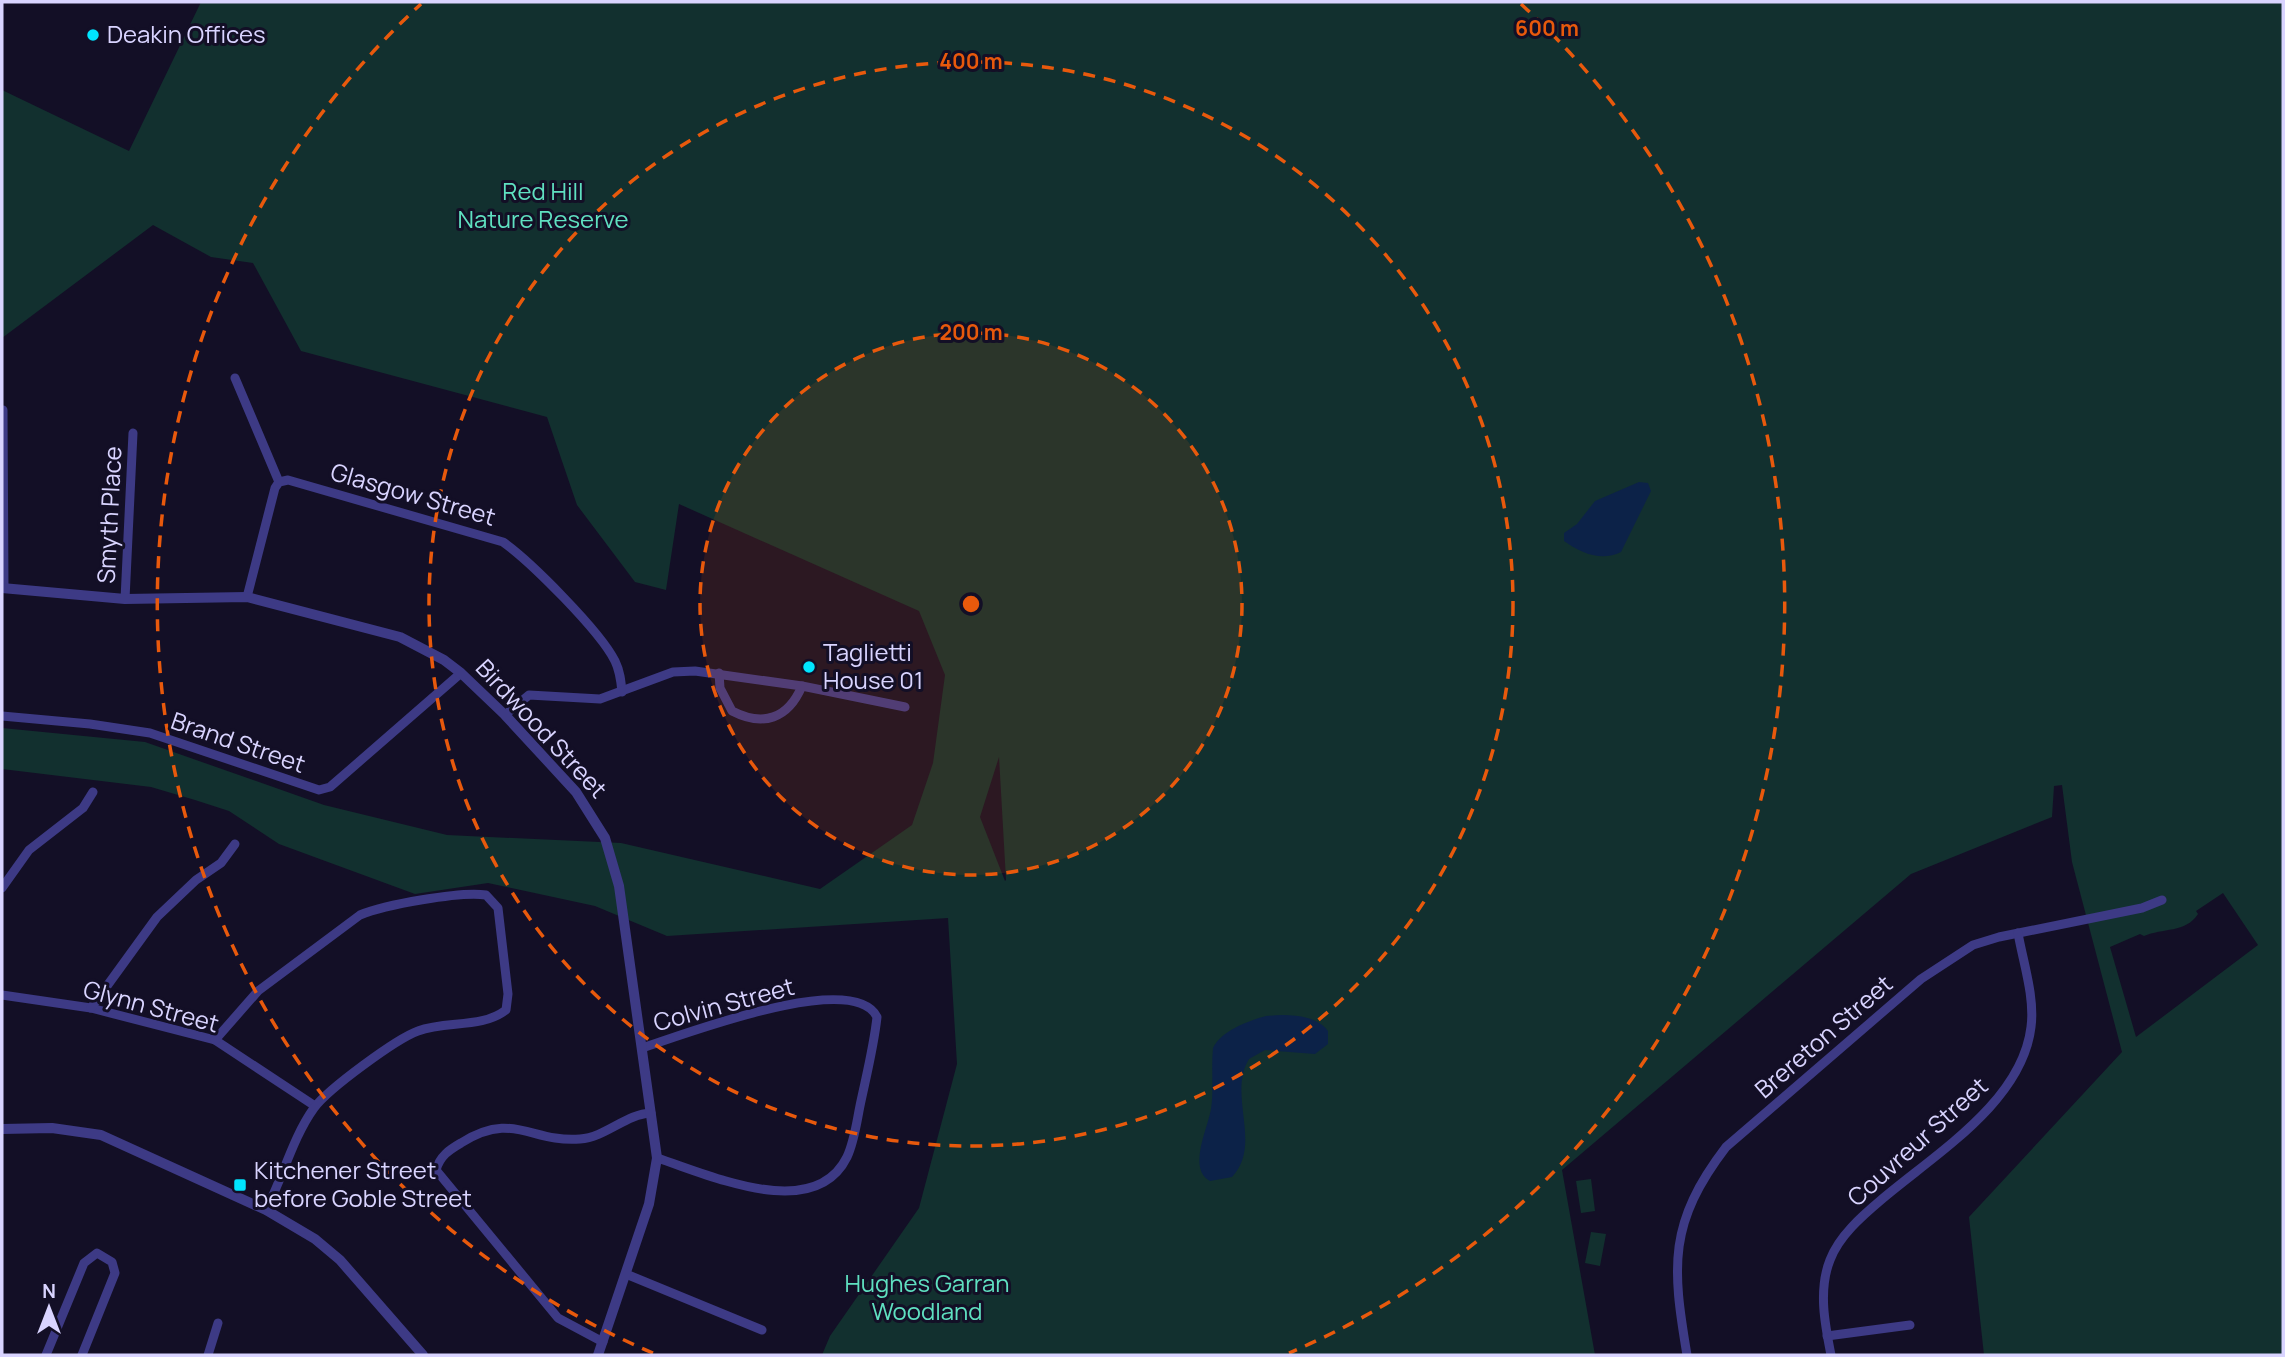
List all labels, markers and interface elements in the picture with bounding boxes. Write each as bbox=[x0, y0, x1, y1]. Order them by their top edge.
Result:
text: 600 m bbox=[1515, 14, 1579, 42]
place label: Deakin Offices bbox=[107, 17, 266, 50]
marker: Deakin Offices bbox=[85, 27, 101, 43]
text: 400 m bbox=[939, 47, 1003, 75]
park label: Red Hill Nature Reserve bbox=[457, 174, 629, 235]
text: 200 m bbox=[939, 318, 1003, 346]
street label: Smyth Place bbox=[88, 445, 129, 584]
street label: Glasgow Street bbox=[327, 454, 500, 533]
centre of rings bbox=[959, 592, 983, 616]
place label: Taglietti House 01 bbox=[823, 635, 923, 696]
street label: Birdwood Street bbox=[469, 651, 615, 805]
marker: Taglietti House 01 bbox=[801, 659, 817, 675]
street label: Brand Street bbox=[167, 703, 310, 780]
street label: Brereton Street bbox=[1747, 967, 1899, 1105]
street label: Colvin Street bbox=[650, 969, 798, 1038]
street label: Glynn Street bbox=[80, 972, 223, 1039]
street label: Couvreur Street bbox=[1840, 1069, 1994, 1213]
place label: Kitchener Street before Goble Street bbox=[254, 1153, 472, 1214]
marker: Kitchener Street before Goble Street bbox=[232, 1177, 248, 1193]
park label: Hughes Garran Woodland bbox=[844, 1266, 1010, 1327]
north arrow bbox=[14, 1273, 84, 1343]
text: N bbox=[42, 1278, 56, 1304]

